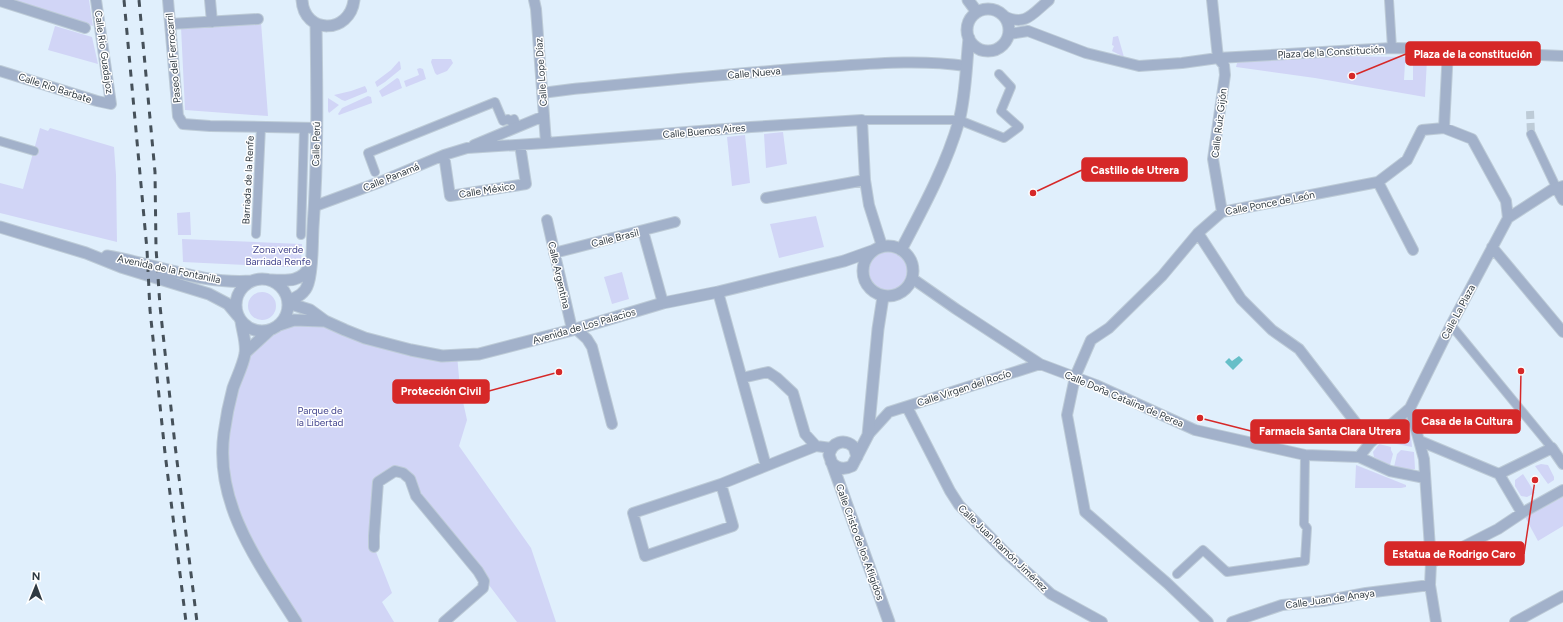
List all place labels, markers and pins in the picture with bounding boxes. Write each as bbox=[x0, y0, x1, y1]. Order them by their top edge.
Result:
callout: Plaza de la constitución bbox=[1406, 42, 1540, 65]
callout: Castillo de Utrera bbox=[1082, 158, 1187, 181]
callout: Protección Civil bbox=[393, 380, 489, 403]
callout: Casa de la Cultura bbox=[1413, 410, 1520, 433]
callout: Farmacia Santa Clara Utrera bbox=[1251, 420, 1409, 443]
callout: Estatua de Rodrigo Caro bbox=[1385, 542, 1524, 565]

